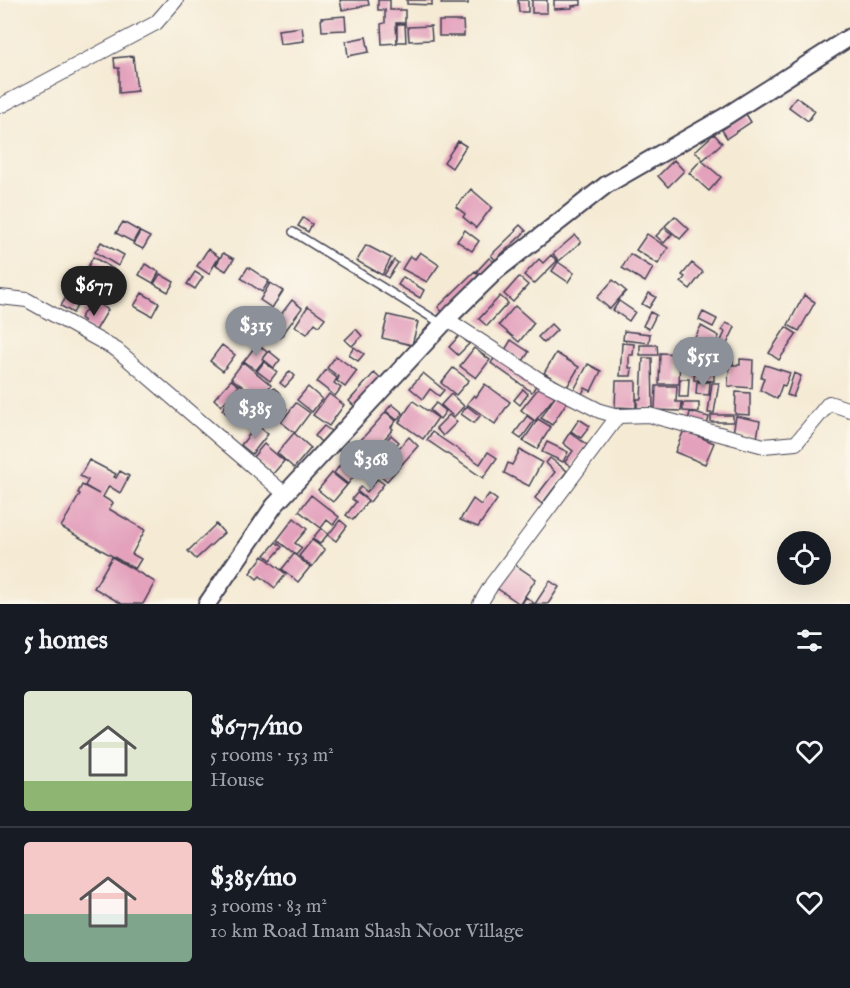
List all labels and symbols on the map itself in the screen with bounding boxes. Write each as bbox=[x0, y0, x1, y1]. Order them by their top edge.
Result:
pin: $677 bbox=[58, 266, 130, 317]
pin: $315 bbox=[220, 306, 292, 357]
pin: $551 bbox=[667, 337, 739, 388]
pin: $385 bbox=[219, 389, 291, 440]
pin: $368 bbox=[335, 440, 407, 491]

